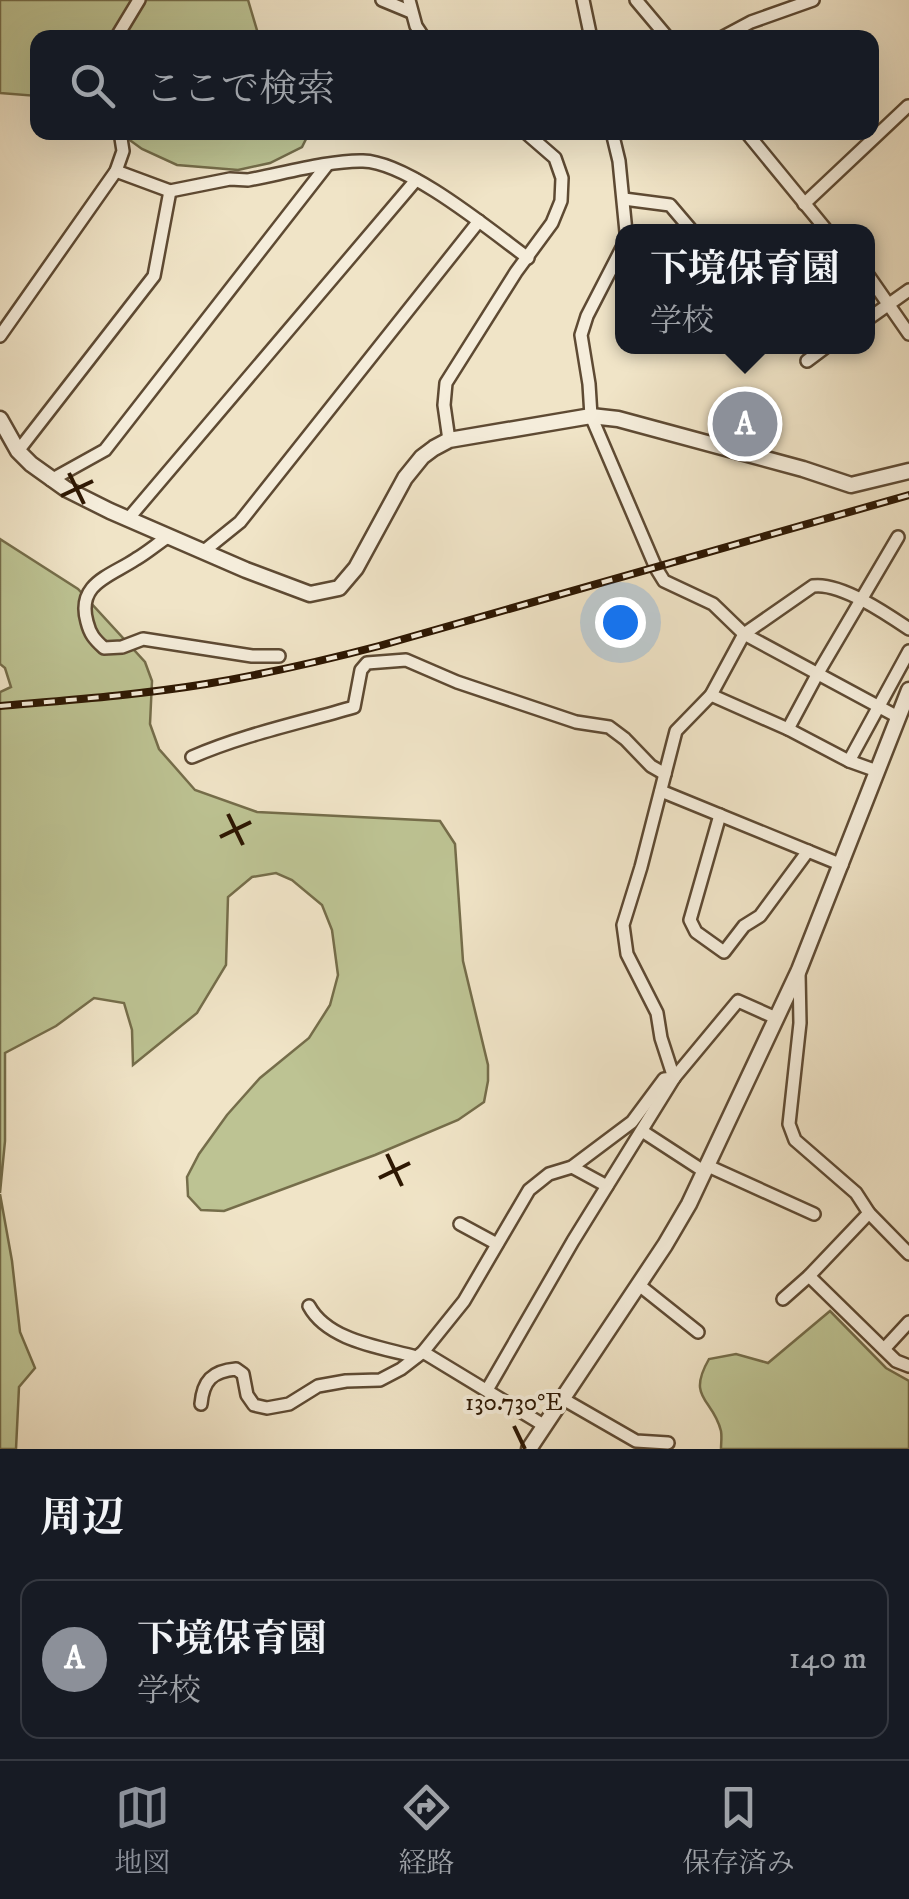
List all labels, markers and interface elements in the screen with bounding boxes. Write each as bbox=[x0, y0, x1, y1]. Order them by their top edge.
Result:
search box bbox=[30, 30, 879, 140]
icon: search bbox=[65, 58, 120, 113]
text: ここで検索 bbox=[145, 66, 335, 114]
popup bbox=[615, 224, 875, 354]
text: 下境保育園 bbox=[650, 246, 840, 294]
text: 学校 bbox=[650, 302, 714, 342]
pin: A bbox=[712, 386, 778, 462]
your location bbox=[595, 597, 646, 648]
text: 130.730°E bbox=[465, 1387, 563, 1418]
text: 周辺 bbox=[40, 1493, 124, 1545]
text: 下境保育園 bbox=[137, 1616, 327, 1664]
text: A bbox=[64, 1639, 85, 1679]
text: 140 m bbox=[789, 1639, 867, 1679]
text: 学校 bbox=[137, 1672, 201, 1712]
tab: 地図 bbox=[114, 1780, 170, 1881]
tab: 経路 bbox=[398, 1780, 455, 1881]
tab: 保存済み bbox=[683, 1780, 795, 1881]

